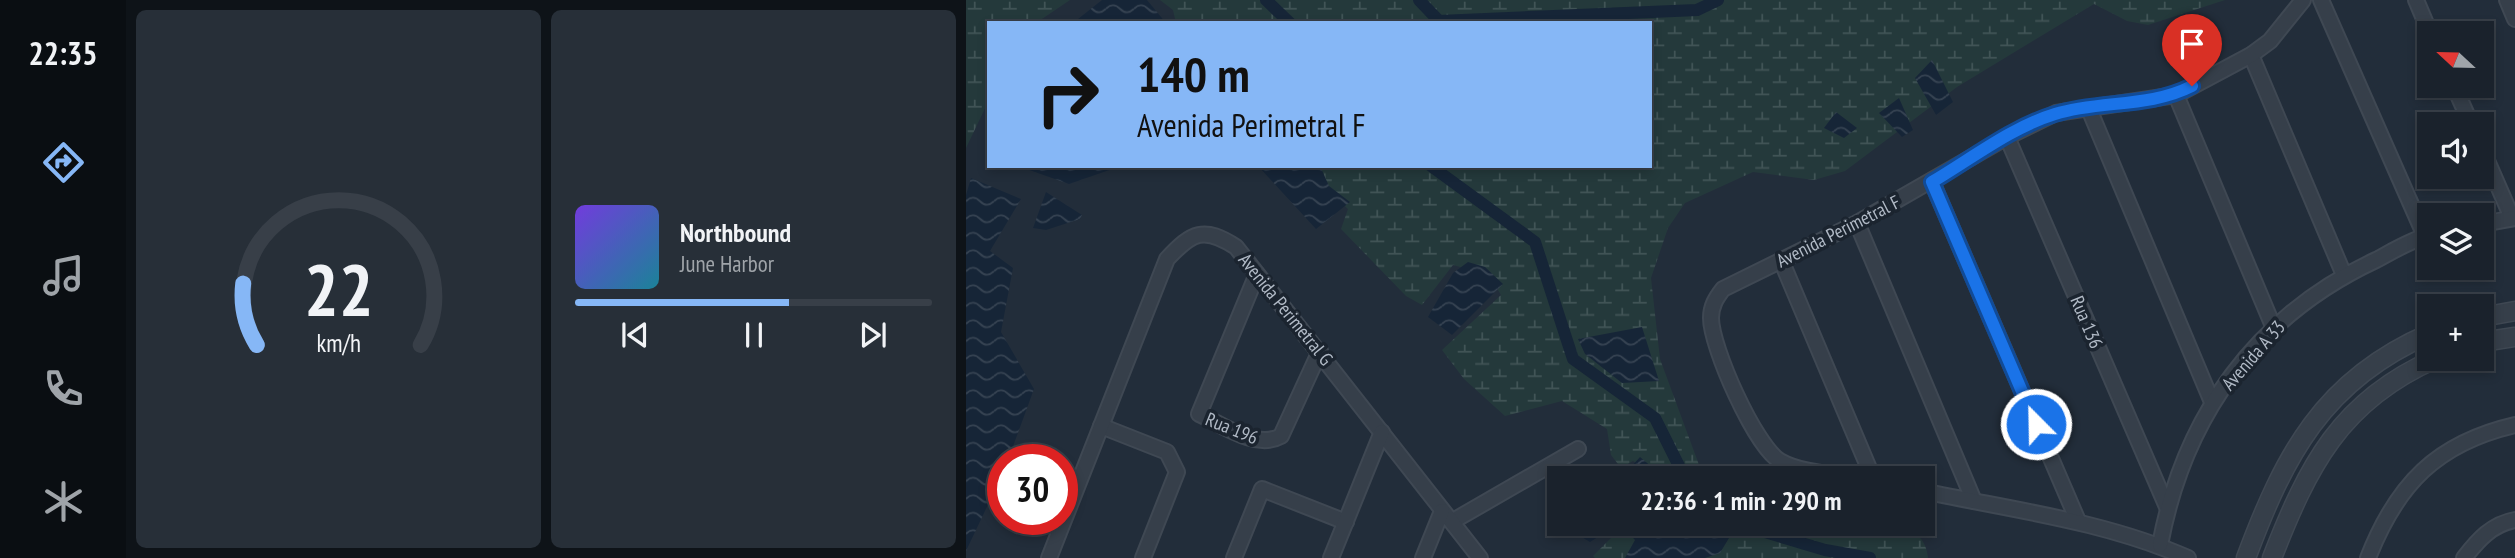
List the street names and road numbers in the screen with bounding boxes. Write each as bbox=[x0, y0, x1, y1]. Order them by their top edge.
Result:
street label: Avenida Perimetral F bbox=[1772, 189, 1904, 272]
street label: Avenida Perimetral G bbox=[1234, 248, 1338, 370]
street label: Rua 136 bbox=[2065, 292, 2109, 352]
street label: Avenida A 33 bbox=[2216, 315, 2290, 395]
street label: Rua 196 bbox=[1202, 407, 1262, 449]

